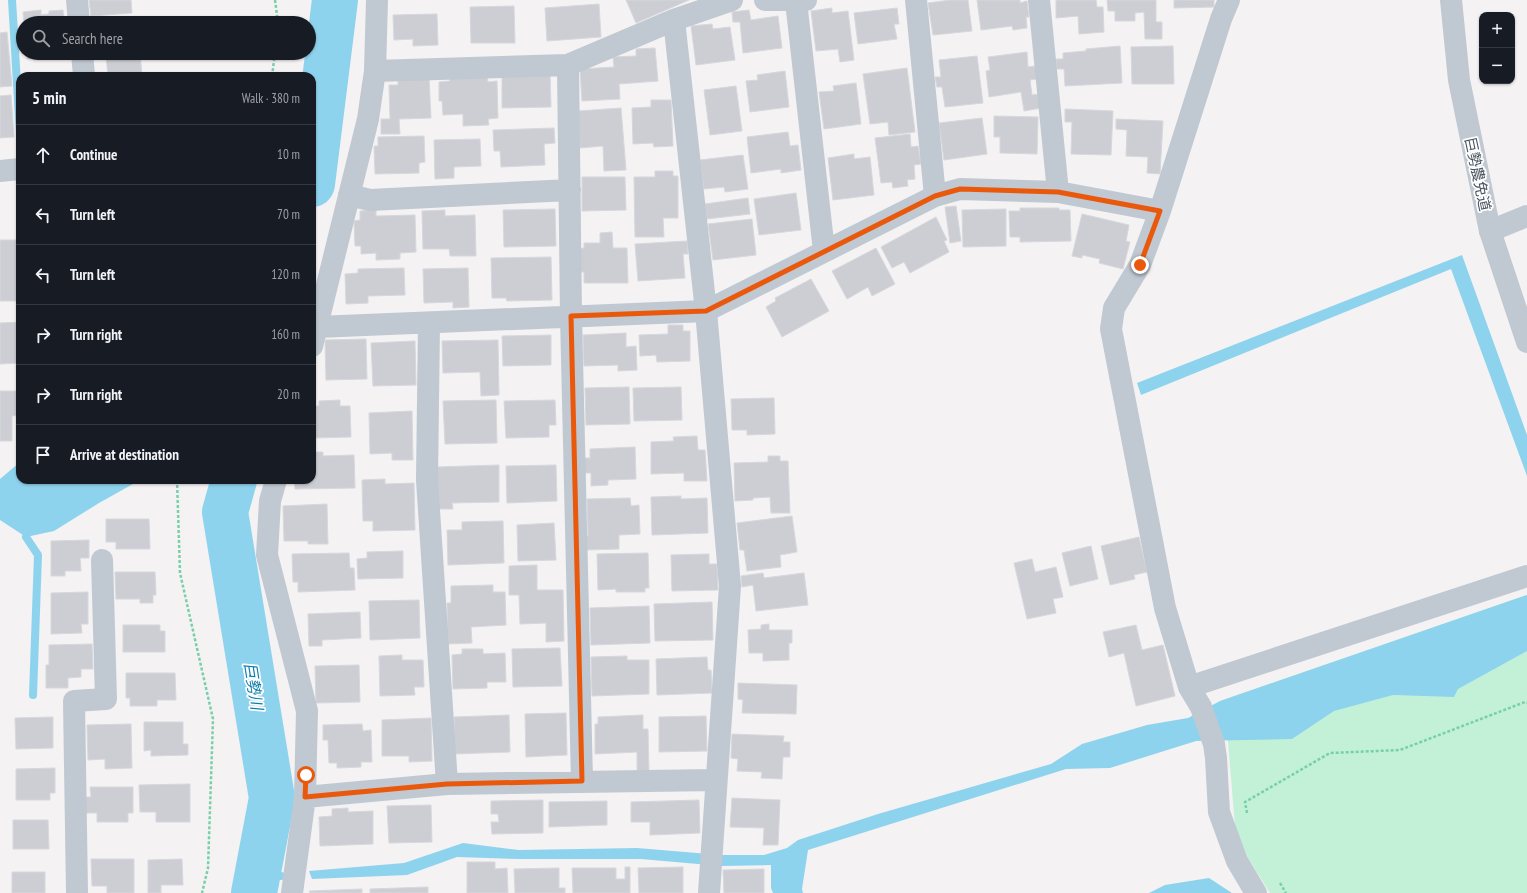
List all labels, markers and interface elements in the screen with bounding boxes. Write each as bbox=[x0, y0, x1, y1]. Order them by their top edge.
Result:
map controls bbox=[1479, 12, 1515, 84]
button: + bbox=[1479, 12, 1515, 48]
search box bbox=[16, 16, 316, 60]
icon: search bbox=[30, 27, 52, 49]
text: Search here bbox=[62, 29, 123, 48]
button: − bbox=[1479, 48, 1515, 84]
text: 5 min bbox=[32, 87, 66, 109]
text: Walk · 380 m bbox=[242, 90, 300, 107]
street label: 巨勢農免道 bbox=[1461, 135, 1495, 213]
icon: ahead bbox=[32, 144, 54, 166]
text: Continue bbox=[70, 145, 117, 164]
text: 10 m bbox=[277, 146, 300, 163]
icon: left bbox=[32, 204, 54, 226]
text: Turn left bbox=[70, 205, 115, 224]
text: 70 m bbox=[277, 206, 300, 223]
route end bbox=[1131, 256, 1149, 274]
icon: left bbox=[32, 264, 54, 286]
text: Turn left bbox=[70, 265, 115, 284]
text: 120 m bbox=[271, 266, 300, 283]
icon: right bbox=[32, 324, 54, 346]
text: Turn right bbox=[70, 325, 122, 344]
text: 160 m bbox=[271, 326, 300, 343]
icon: right bbox=[32, 384, 54, 406]
text: Turn right bbox=[70, 385, 122, 404]
text: 20 m bbox=[277, 386, 300, 403]
icon: arrive bbox=[32, 444, 54, 466]
text: Arrive at destination bbox=[70, 445, 179, 464]
water label: 巨勢川 bbox=[240, 661, 268, 713]
route start bbox=[297, 766, 315, 784]

